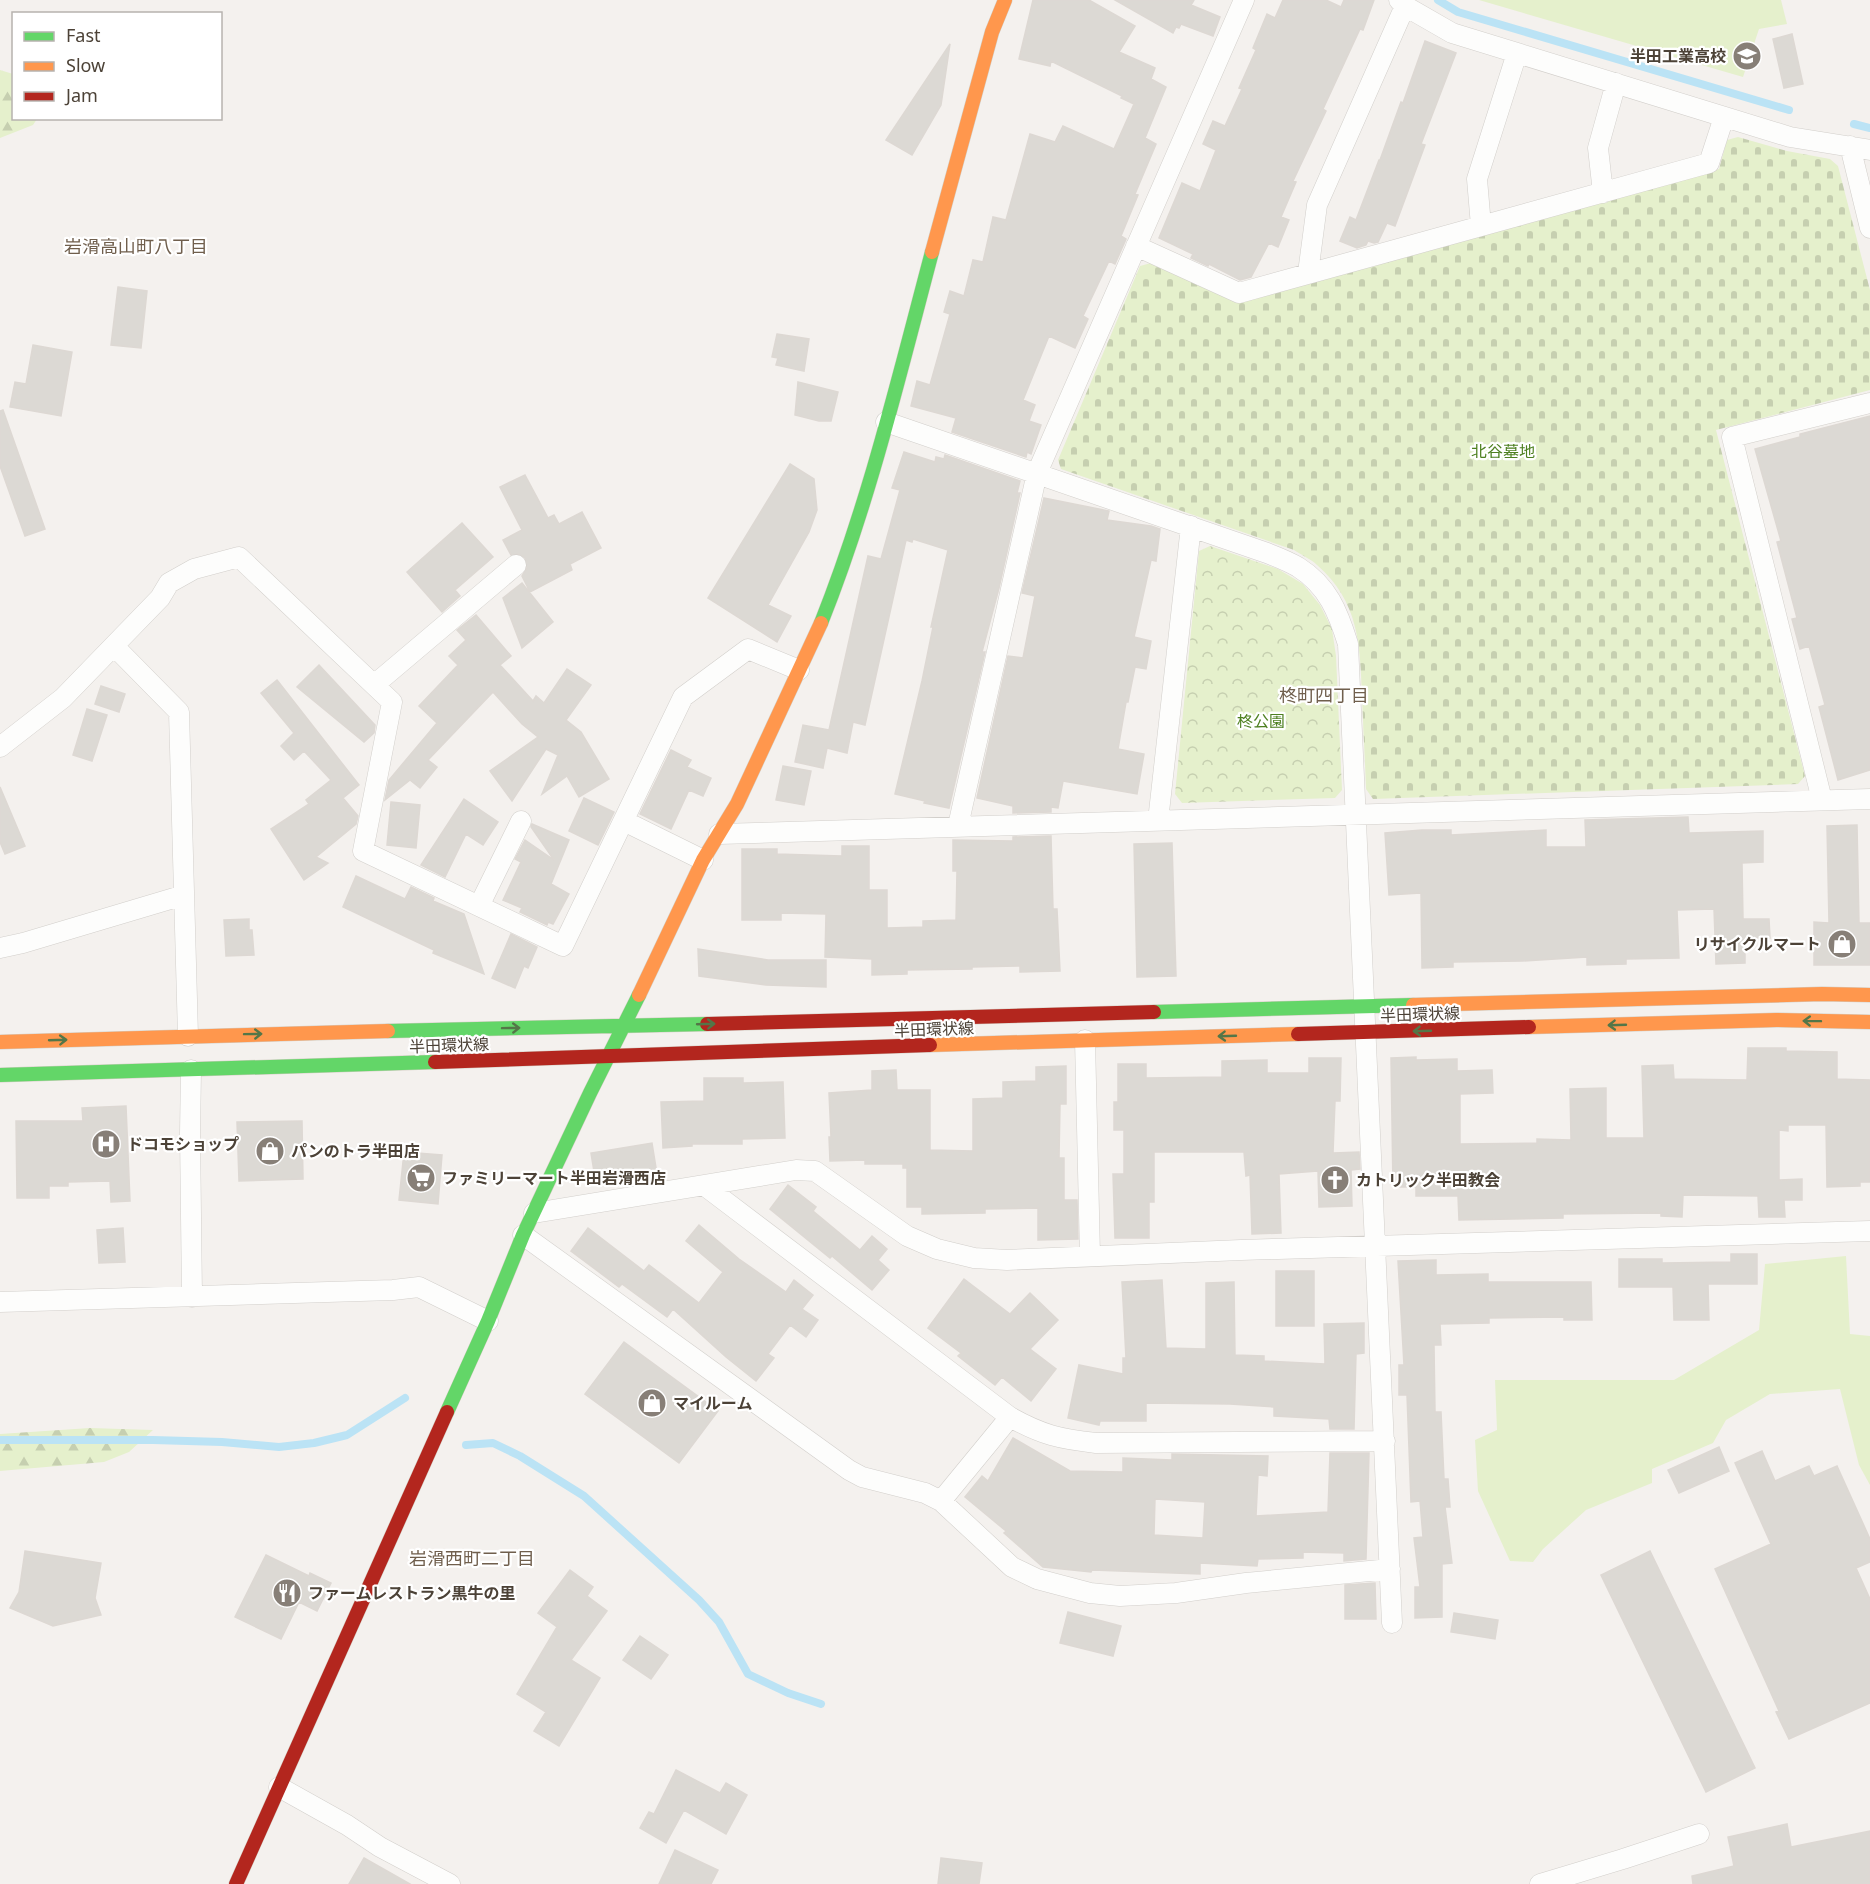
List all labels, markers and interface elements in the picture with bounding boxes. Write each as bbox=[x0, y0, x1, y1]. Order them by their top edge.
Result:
legend bbox=[12, 12, 222, 120]
text: Fast bbox=[66, 23, 101, 47]
school or university icon: 半田工業高校 bbox=[1731, 40, 1763, 72]
place label: 半田工業高校 bbox=[1630, 45, 1726, 67]
text: Slow bbox=[66, 53, 105, 77]
text: Jam bbox=[64, 83, 98, 107]
district label: 岩滑高山町八丁目 bbox=[64, 234, 208, 258]
park label: 北谷墓地 bbox=[1471, 440, 1535, 462]
district label: 柊町四丁目 bbox=[1279, 683, 1369, 707]
park label: 柊公園 bbox=[1237, 710, 1285, 732]
shop icon: リサイクルマート bbox=[1826, 928, 1858, 960]
place label: リサイクルマート bbox=[1694, 933, 1821, 955]
street label: 半田環状線 bbox=[1380, 1002, 1460, 1026]
one-way arrow bbox=[1802, 1015, 1822, 1027]
street label: 半田環状線 bbox=[894, 1017, 974, 1041]
one-way arrow bbox=[696, 1018, 716, 1029]
one-way arrow bbox=[1607, 1020, 1627, 1031]
one-way arrow bbox=[501, 1023, 521, 1034]
one-way arrow bbox=[1412, 1025, 1432, 1037]
one-way arrow bbox=[243, 1028, 263, 1040]
one-way arrow bbox=[1217, 1031, 1237, 1042]
street label: 半田環状線 bbox=[409, 1033, 489, 1057]
one-way arrow bbox=[48, 1035, 68, 1046]
hospital icon: ドコモショップ bbox=[90, 1128, 122, 1160]
place label: ドコモショップ bbox=[127, 1133, 239, 1155]
shop icon: パンのトラ半田店 bbox=[254, 1135, 286, 1167]
place label: パンのトラ半田店 bbox=[291, 1140, 420, 1162]
supermarket icon: ファミリーマート半田岩滑西店 bbox=[405, 1162, 437, 1194]
church icon: カトリック半田教会 bbox=[1319, 1164, 1351, 1196]
place label: ファミリーマート半田岩滑西店 bbox=[442, 1167, 666, 1189]
place label: カトリック半田教会 bbox=[1356, 1169, 1500, 1191]
shop icon: マイルーム bbox=[636, 1387, 668, 1419]
place label: マイルーム bbox=[673, 1392, 753, 1414]
district label: 岩滑西町二丁目 bbox=[409, 1546, 535, 1570]
restaurant icon: ファームレストラン黒牛の里 bbox=[271, 1577, 303, 1609]
place label: ファームレストラン黒牛の里 bbox=[308, 1582, 516, 1604]

